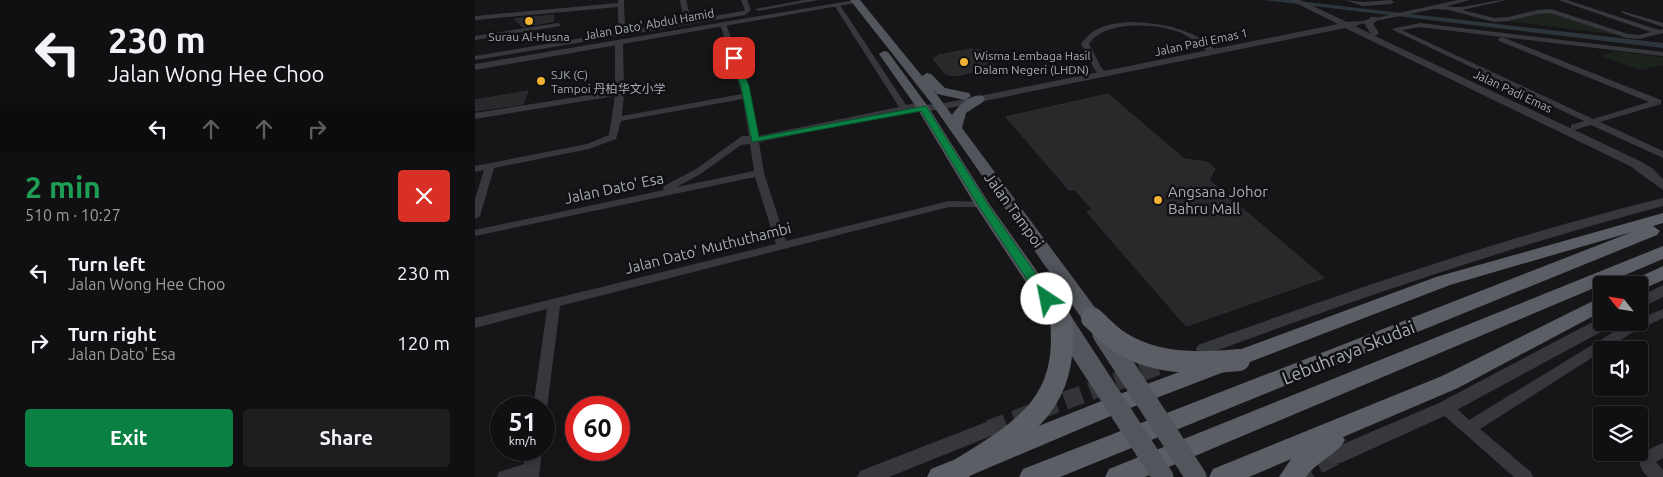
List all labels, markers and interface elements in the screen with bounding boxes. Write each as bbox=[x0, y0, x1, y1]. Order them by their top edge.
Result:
street label: Jalan Dato' Abdul Hamid bbox=[583, 6, 715, 42]
marker: Surau Al-Husna bbox=[523, 15, 535, 27]
icon: left bbox=[25, 20, 90, 85]
text: 230 m bbox=[108, 20, 206, 60]
street label: Jalan Padi Emas 1 bbox=[1153, 26, 1249, 58]
place label: Surau Al-Husna bbox=[488, 30, 570, 43]
pin bbox=[713, 37, 755, 79]
icon: arrive bbox=[720, 44, 748, 72]
place label: Wisma Lembaga Hasil Dalam Negeri (LHDN) bbox=[974, 49, 1091, 77]
marker: Wisma Lembaga Hasil Dalam Negeri (LHDN) bbox=[958, 56, 970, 68]
text: Jalan Wong Hee Choo bbox=[108, 61, 324, 86]
street label: Jalan Padi Emas bbox=[1472, 67, 1554, 115]
place label: SJK (C) Tampoi 丹柏华文小学 bbox=[551, 68, 665, 95]
marker: SJK (C) Tampoi 丹柏华文小学 bbox=[535, 75, 547, 87]
icon: left bbox=[144, 115, 172, 143]
icon: ahead bbox=[197, 115, 225, 143]
icon: ahead bbox=[250, 115, 278, 143]
icon: right bbox=[303, 115, 331, 143]
street label: Jalan Dato' Esa bbox=[563, 169, 665, 207]
street label: Jalan Tampoi bbox=[981, 169, 1047, 251]
text: 2 min bbox=[25, 170, 101, 204]
button: close bbox=[398, 170, 450, 222]
place label: Angsana Johor Bahru Mall bbox=[1168, 183, 1268, 217]
marker: Angsana Johor Bahru Mall bbox=[1152, 194, 1164, 206]
text: 510 m · 10:27 bbox=[25, 206, 121, 224]
street label: Jalan Dato' Muthuthambi bbox=[623, 219, 793, 277]
text: Turn left bbox=[68, 253, 146, 275]
icon: left bbox=[25, 259, 53, 287]
text: 230 m bbox=[397, 262, 450, 284]
position arrow bbox=[1020, 272, 1072, 324]
text: Jalan Wong Hee Choo bbox=[68, 275, 225, 293]
north arrow bbox=[1593, 276, 1647, 331]
map controls bbox=[1593, 276, 1648, 461]
street label: Lebuhraya Skudai bbox=[1279, 316, 1417, 388]
text: Turn right bbox=[68, 323, 156, 345]
icon: right bbox=[25, 329, 53, 357]
text: 120 m bbox=[397, 332, 450, 354]
button: sound bbox=[1593, 341, 1648, 396]
text: Jalan Dato' Esa bbox=[68, 345, 176, 363]
speed limit sign: 60 bbox=[565, 396, 630, 461]
button: layers bbox=[1593, 406, 1648, 461]
text: 51 bbox=[508, 408, 537, 436]
button: Exit bbox=[25, 409, 233, 467]
button: Share bbox=[243, 409, 450, 467]
text: km/h bbox=[509, 434, 536, 447]

